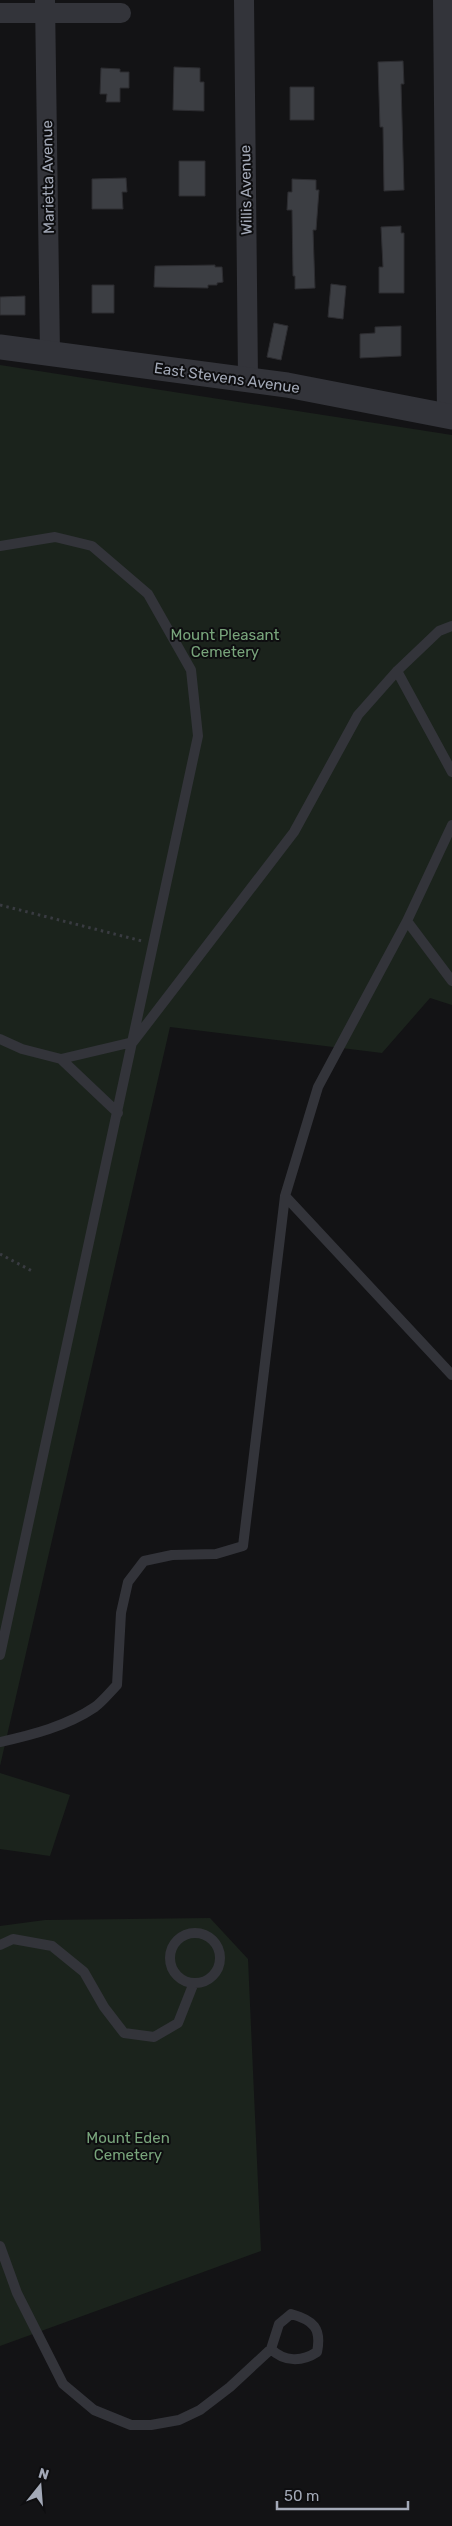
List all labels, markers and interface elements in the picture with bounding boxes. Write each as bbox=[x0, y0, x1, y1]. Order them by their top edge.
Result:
street label: Marietta Avenue bbox=[38, 120, 58, 234]
street label: Willis Avenue bbox=[236, 145, 256, 235]
street label: East Stevens Avenue bbox=[153, 359, 301, 397]
park label: Mount Pleasant Cemetery bbox=[171, 626, 280, 661]
park label: Mount Eden Cemetery bbox=[86, 2129, 170, 2164]
north arrow bbox=[15, 2461, 65, 2511]
text: N bbox=[36, 2464, 51, 2484]
scale bar bbox=[277, 2478, 408, 2510]
text: 50 m bbox=[284, 2487, 319, 2505]

